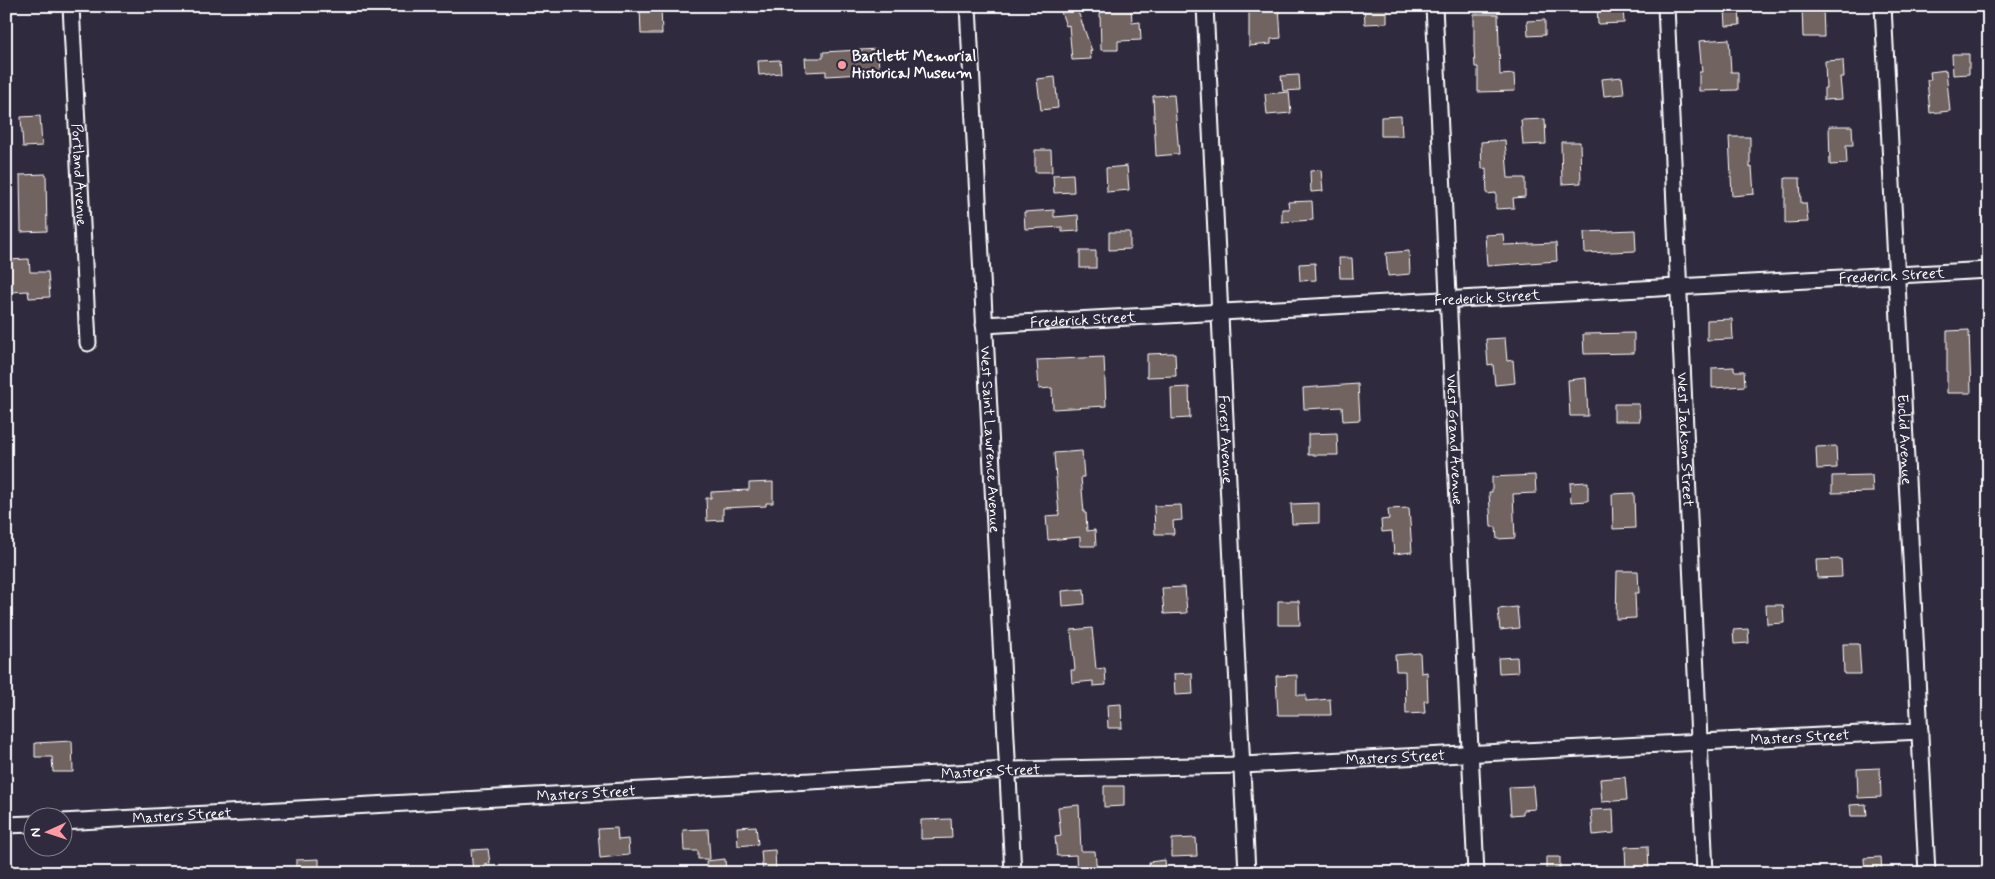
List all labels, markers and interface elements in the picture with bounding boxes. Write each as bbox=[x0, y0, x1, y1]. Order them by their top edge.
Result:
place label: Bartlett Memorial Historical Museum bbox=[852, 47, 977, 84]
marker: Bartlett Memorial Historical Museum bbox=[836, 59, 848, 71]
street label: Portland Avenue bbox=[66, 123, 91, 227]
street label: Frederick Street bbox=[1838, 263, 1945, 289]
street label: Frederick Street bbox=[1434, 286, 1541, 311]
street label: Frederick Street bbox=[1029, 308, 1137, 333]
street label: West Saint Lawrence Avenue bbox=[975, 346, 1004, 533]
street label: West Jackson Street bbox=[1671, 372, 1698, 507]
street label: West Grand Avenue bbox=[1441, 374, 1467, 505]
street label: Euclid Avenue bbox=[1892, 393, 1916, 486]
street label: Forest Avenue bbox=[1213, 395, 1237, 484]
street label: Masters Street bbox=[1750, 726, 1850, 751]
street label: Masters Street bbox=[1345, 746, 1446, 771]
street label: Masters Street bbox=[940, 760, 1041, 785]
street label: Masters Street bbox=[536, 782, 636, 807]
street label: Masters Street bbox=[132, 804, 232, 829]
north arrow bbox=[22, 806, 72, 856]
text: N bbox=[27, 827, 45, 838]

